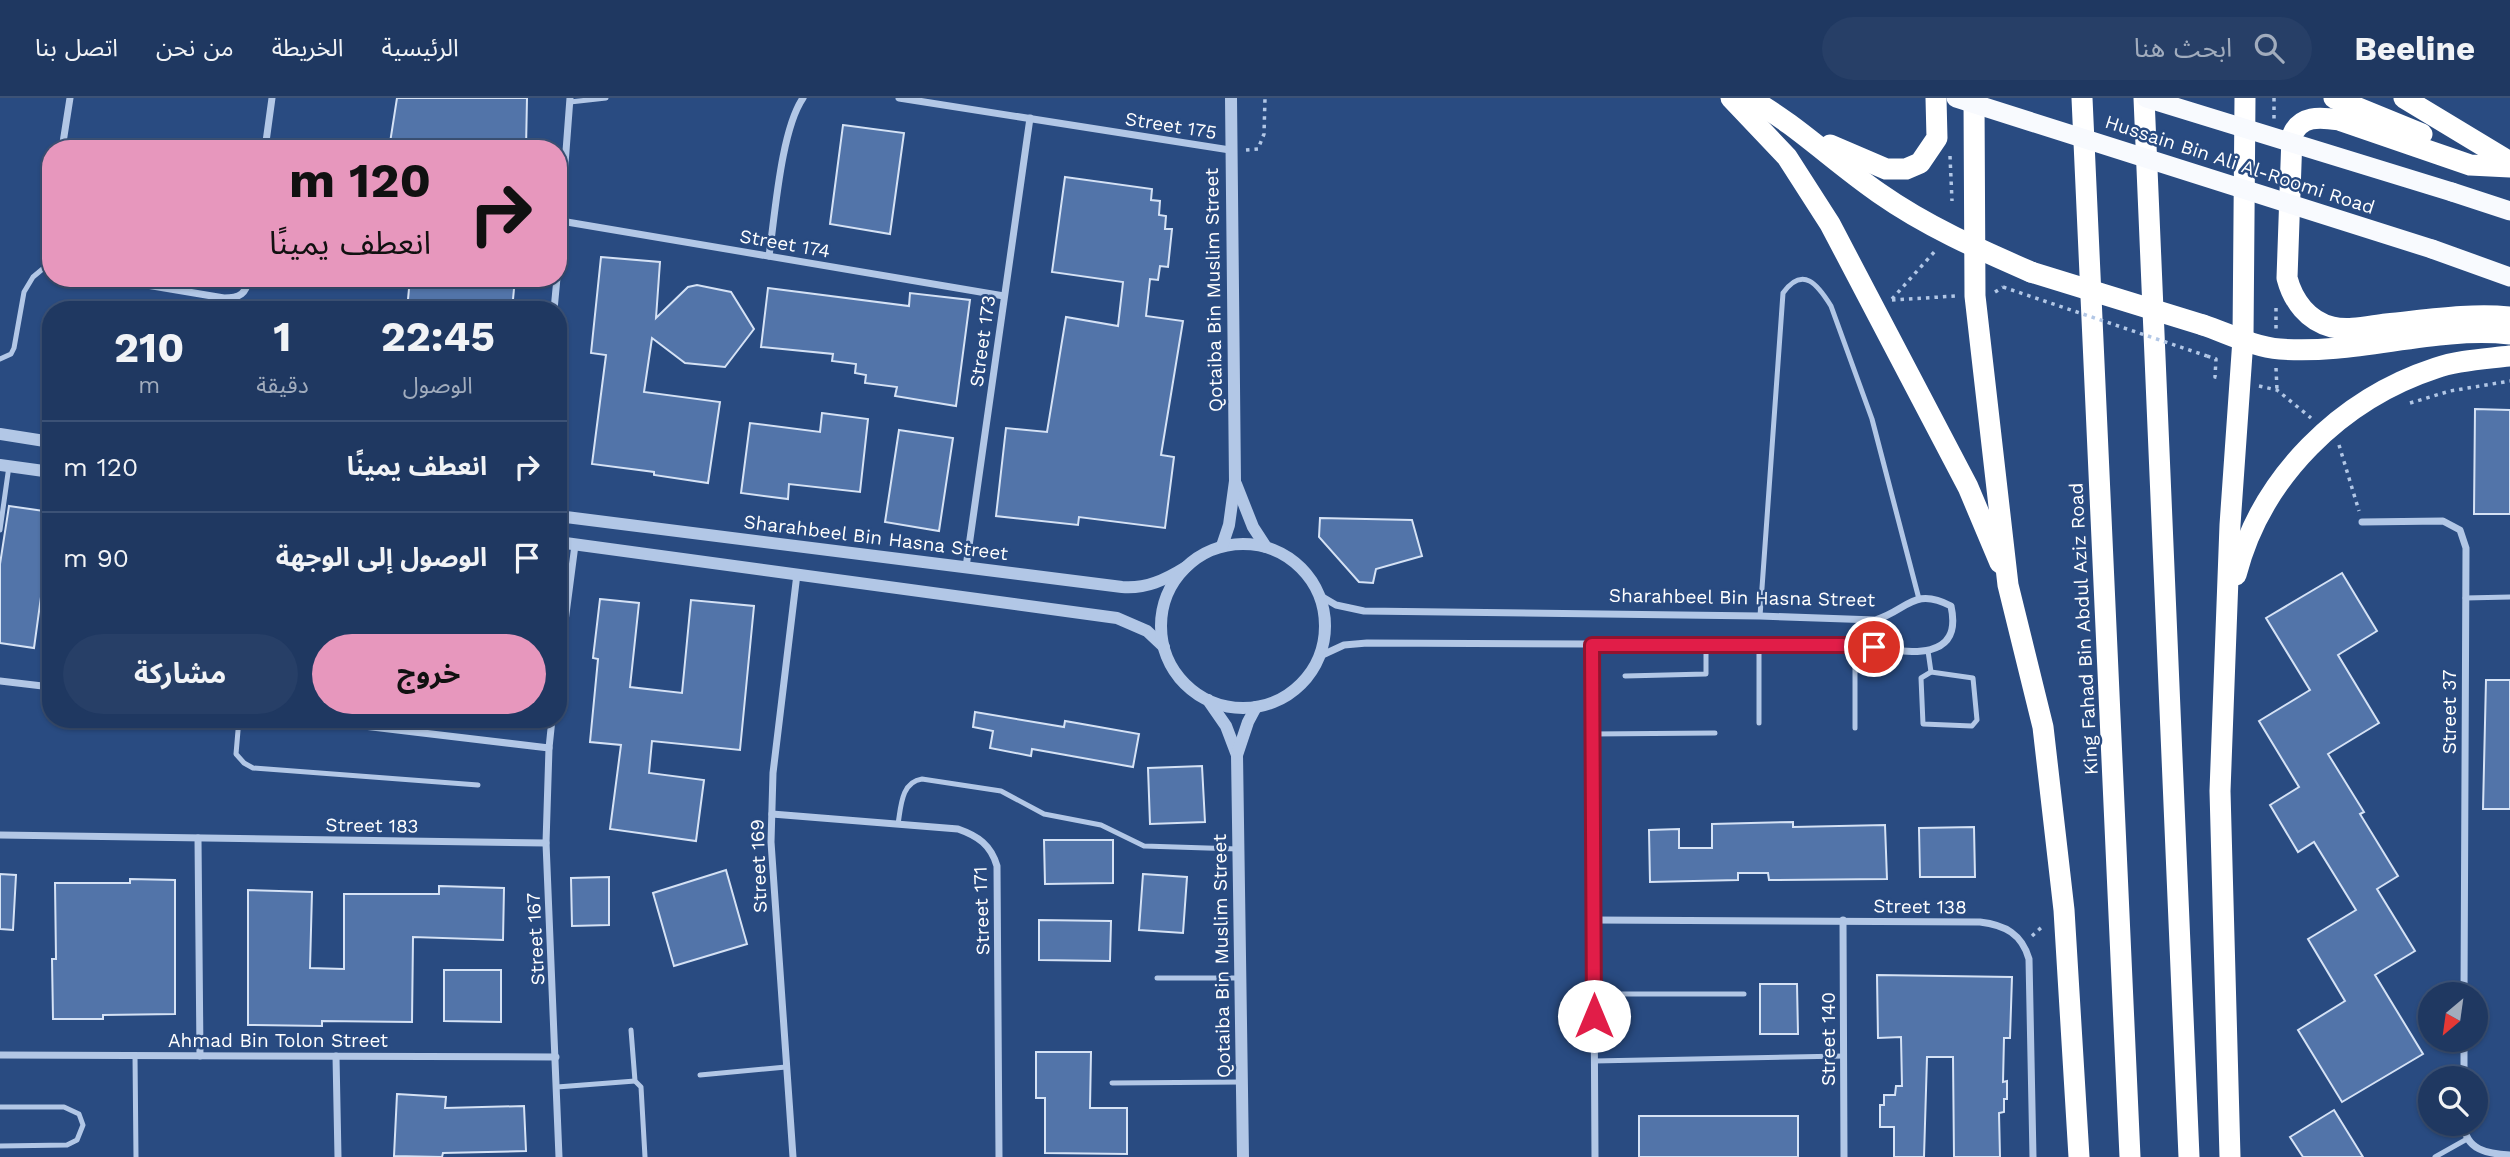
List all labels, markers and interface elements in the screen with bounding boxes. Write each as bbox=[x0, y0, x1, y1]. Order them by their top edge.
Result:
search box bbox=[1822, 17, 2312, 80]
icon: search bbox=[2250, 29, 2288, 67]
text: Beeline bbox=[2354, 29, 2475, 68]
text: ابحث هنا bbox=[2134, 33, 2232, 63]
text: اتصل بنا bbox=[35, 34, 118, 62]
text: من نحن bbox=[156, 34, 234, 62]
text: الخريطة bbox=[272, 34, 344, 62]
text: الرئيسية bbox=[382, 34, 459, 62]
street label: Street 175 bbox=[1123, 107, 1218, 144]
street label: Hussain Bin Ali Al-Roomi Road bbox=[2102, 110, 2378, 219]
text: 120 m bbox=[289, 151, 431, 209]
icon: right bbox=[455, 168, 546, 259]
street label: Qotaiba Bin Muslim Street bbox=[1200, 168, 1227, 412]
text: انعطف يمينًا bbox=[269, 224, 431, 262]
street label: Street 174 bbox=[738, 224, 832, 263]
street label: Street 173 bbox=[965, 294, 1000, 388]
text: 1 bbox=[273, 312, 291, 361]
text: 22:45 bbox=[381, 312, 495, 361]
text: 210 bbox=[114, 323, 184, 372]
text: m bbox=[138, 372, 160, 399]
text: دقيقة bbox=[256, 372, 309, 399]
text: الوصول bbox=[403, 372, 473, 399]
icon: right bbox=[508, 448, 546, 486]
text: انعطف يمينًا bbox=[347, 451, 487, 481]
text: 120 m bbox=[63, 452, 138, 482]
street label: King Fahad Bin Abdul Aziz Road bbox=[2064, 482, 2103, 776]
street label: Sharahbeel Bin Hasna Street bbox=[742, 510, 1009, 565]
icon: arrive bbox=[508, 539, 546, 577]
text: الوصول إلى الوجهة bbox=[276, 542, 487, 572]
text: 90 m bbox=[63, 543, 129, 573]
street label: Sharahbeel Bin Hasna Street bbox=[1609, 584, 1875, 611]
pin bbox=[1844, 617, 1904, 677]
icon: arrive bbox=[1855, 628, 1893, 666]
button: مشاركة bbox=[63, 634, 298, 714]
button: خروج bbox=[312, 634, 546, 714]
street label: Street 37 bbox=[2438, 670, 2461, 754]
street label: Street 183 bbox=[325, 813, 419, 838]
street label: Street 169 bbox=[745, 819, 772, 913]
street label: Qotaiba Bin Muslim Street bbox=[1208, 834, 1235, 1078]
street label: Street 171 bbox=[968, 866, 995, 956]
street label: Street 167 bbox=[522, 892, 549, 986]
street label: Street 138 bbox=[1873, 894, 1967, 919]
position arrow bbox=[1557, 979, 1631, 1053]
north arrow bbox=[2418, 982, 2488, 1052]
map controls bbox=[2418, 982, 2488, 1136]
street label: Street 140 bbox=[1817, 992, 1840, 1086]
street label: Ahmad Bin Tolon Street bbox=[168, 1029, 388, 1052]
button: search bbox=[2418, 1066, 2488, 1136]

